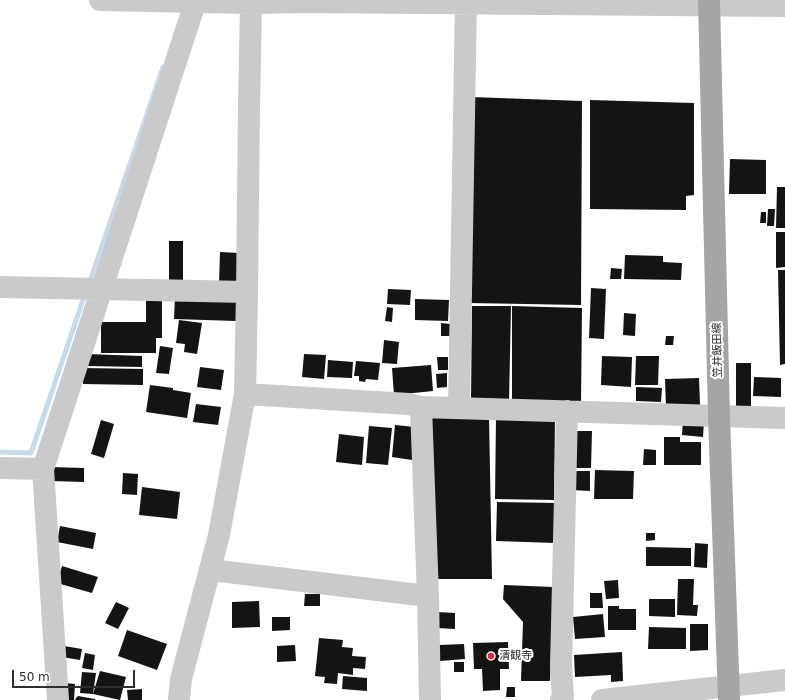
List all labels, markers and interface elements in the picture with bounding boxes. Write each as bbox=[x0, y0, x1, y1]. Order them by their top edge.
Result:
street label: 笠井飯田線 bbox=[711, 322, 725, 378]
place label: 清観寺 bbox=[499, 649, 532, 663]
marker: 清観寺 bbox=[486, 651, 496, 661]
scale bar bbox=[14, 662, 137, 688]
text: 50 m bbox=[19, 670, 50, 684]

